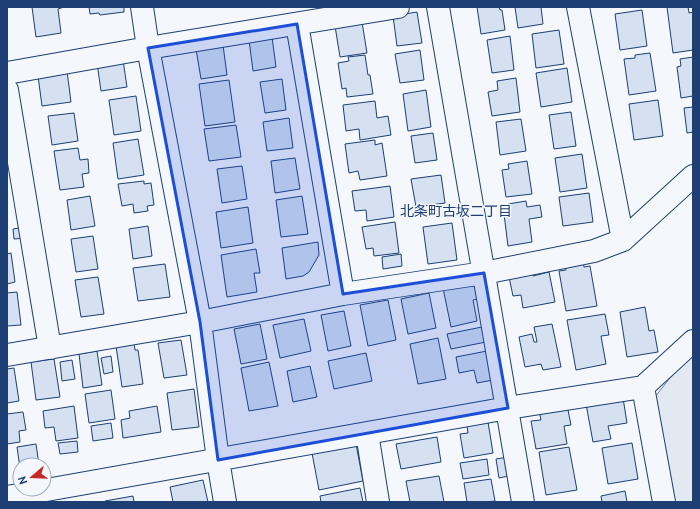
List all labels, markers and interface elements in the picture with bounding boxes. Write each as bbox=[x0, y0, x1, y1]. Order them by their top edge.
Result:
district label: 北条町古坂二丁目 bbox=[400, 202, 512, 220]
north arrow bbox=[12, 457, 52, 497]
text: N bbox=[15, 474, 30, 486]

